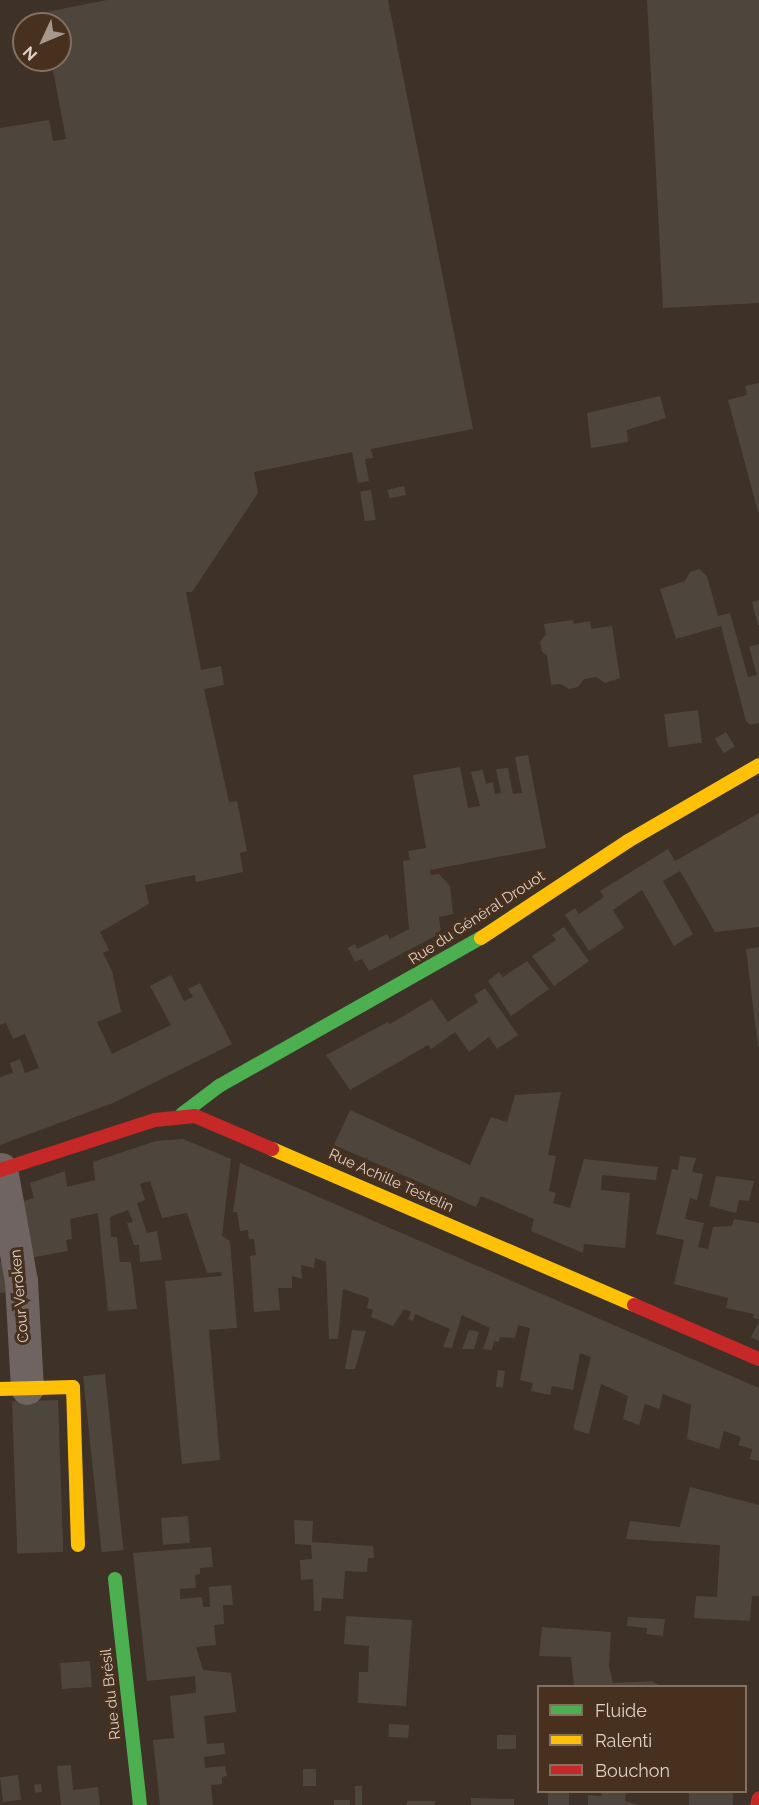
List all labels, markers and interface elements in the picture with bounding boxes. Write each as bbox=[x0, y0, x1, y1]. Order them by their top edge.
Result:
north arrow bbox=[12, 12, 72, 72]
text: N bbox=[19, 42, 41, 64]
street label: Rue du Général Drouot bbox=[405, 867, 549, 969]
street label: Rue Achille Testelin bbox=[325, 1145, 457, 1217]
street label: Cour Veroken bbox=[7, 1248, 33, 1344]
street label: Rue du Brésil bbox=[97, 1647, 125, 1741]
legend bbox=[537, 1685, 747, 1793]
text: Fluide bbox=[595, 1700, 647, 1721]
text: Ralenti bbox=[595, 1730, 652, 1751]
text: Bouchon bbox=[595, 1760, 670, 1781]

